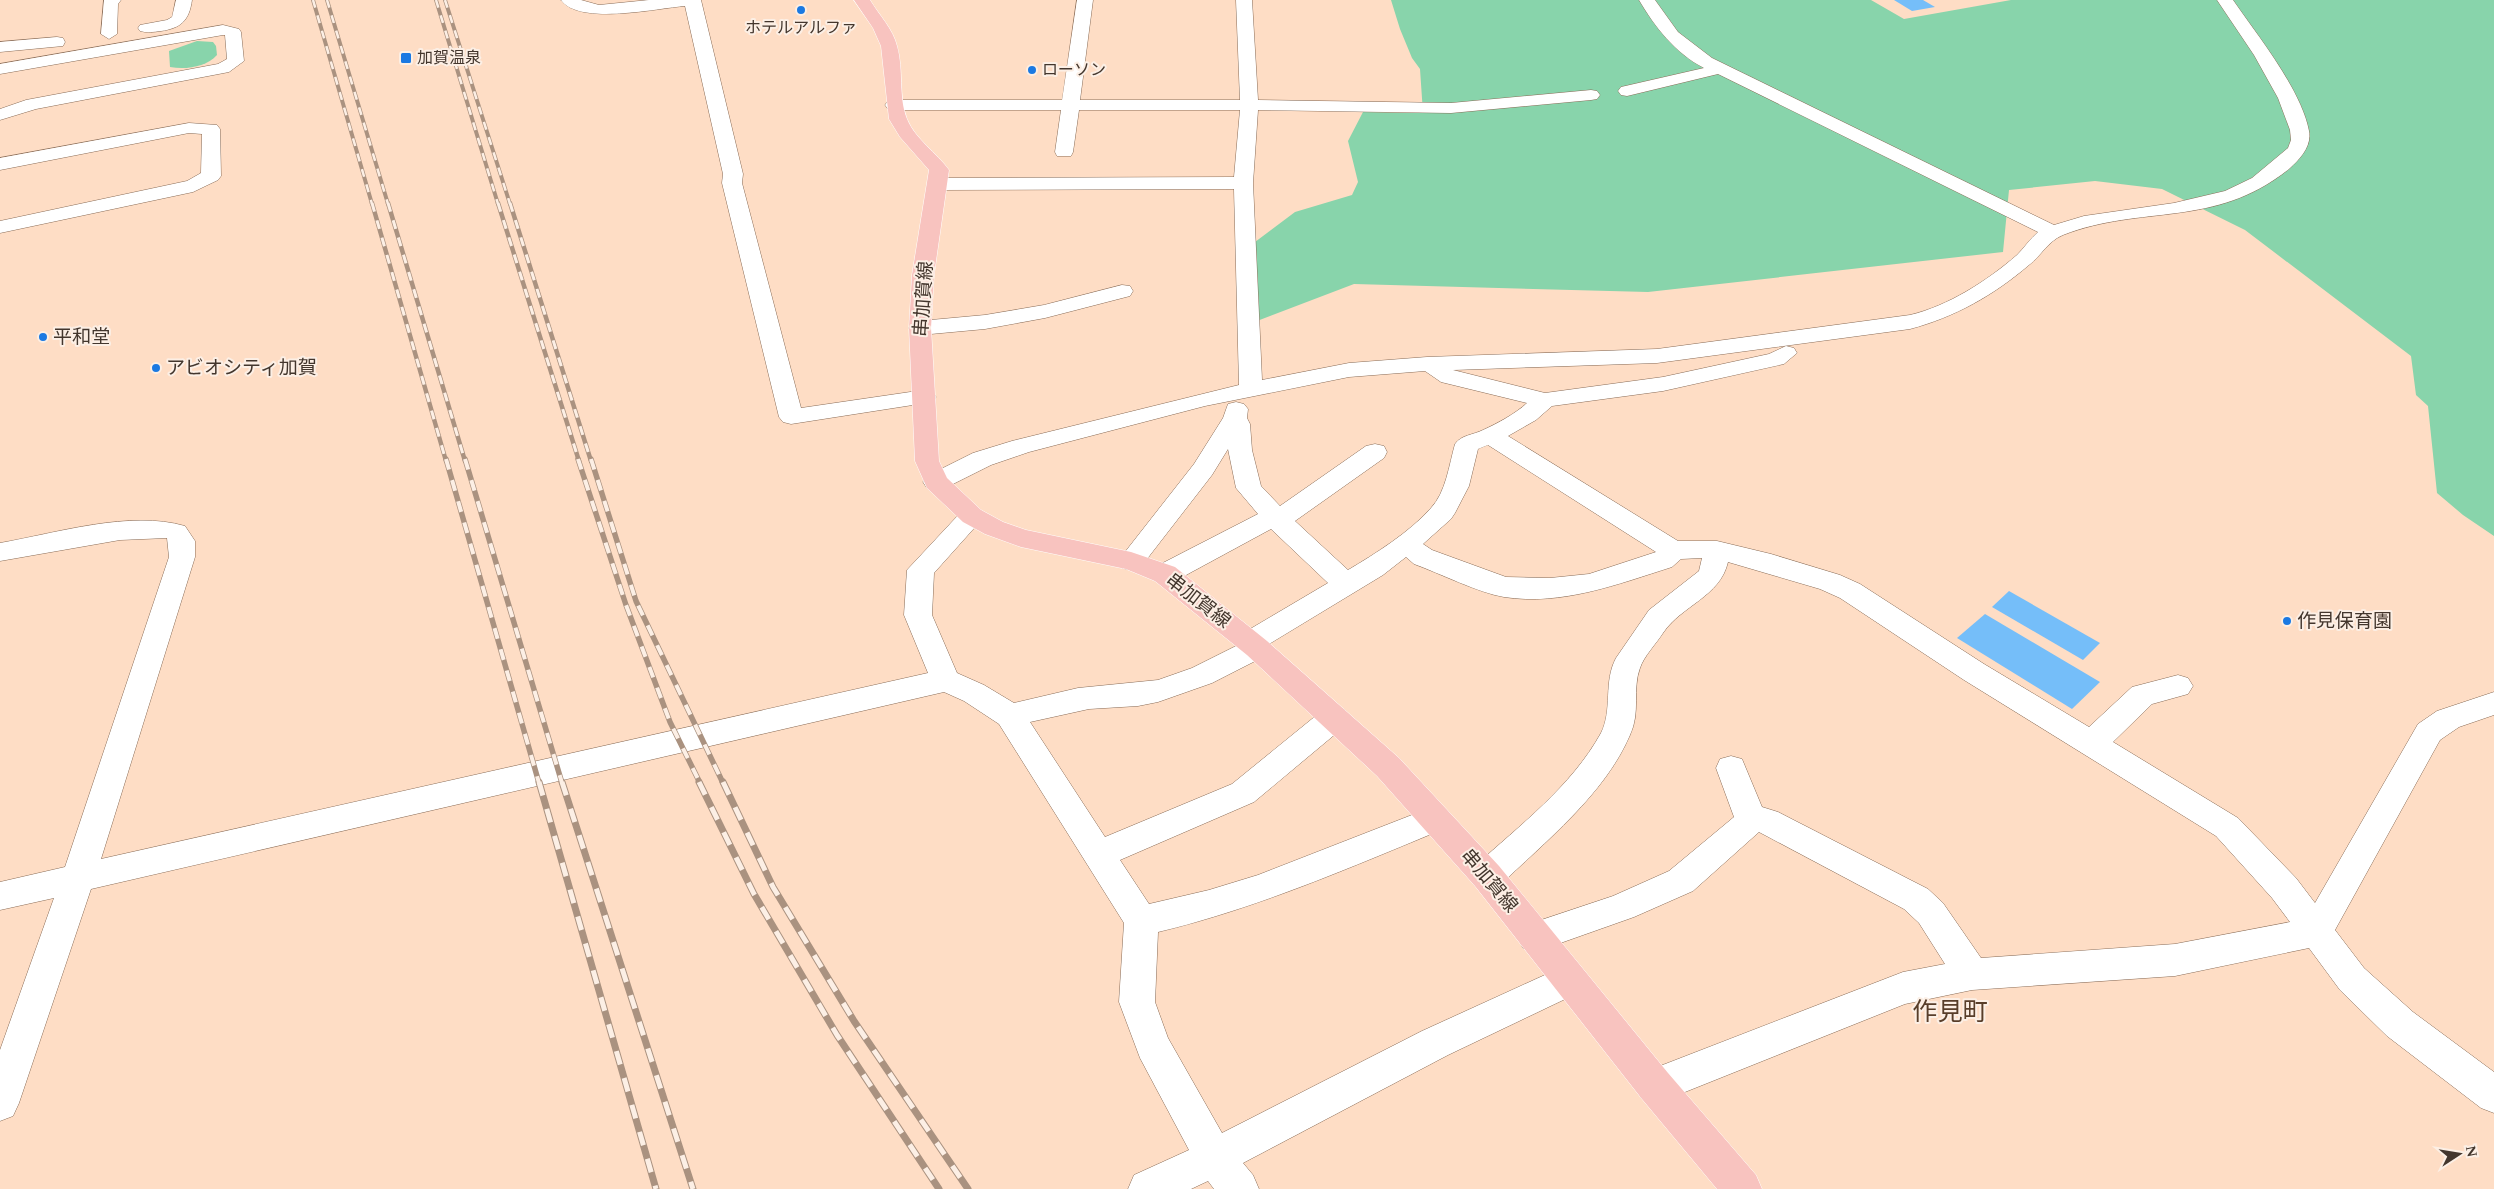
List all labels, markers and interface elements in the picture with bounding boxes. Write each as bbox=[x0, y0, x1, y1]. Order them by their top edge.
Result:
marker: ホテルアルファ bbox=[795, 4, 807, 16]
place label: ホテルアルファ bbox=[745, 16, 857, 40]
place label: 加賀温泉 bbox=[417, 46, 481, 70]
marker: 加賀温泉 bbox=[399, 51, 413, 65]
place label: ローソン bbox=[1042, 58, 1106, 82]
marker: ローソン bbox=[1026, 64, 1038, 76]
street label: 串加賀線 bbox=[907, 260, 941, 338]
place label: 平和堂 bbox=[53, 323, 110, 352]
marker: 平和堂 bbox=[37, 331, 49, 343]
place label: アビオシティ加賀 bbox=[166, 354, 317, 383]
marker: アビオシティ加賀 bbox=[150, 362, 162, 374]
street label: 串加賀線 bbox=[1159, 566, 1237, 636]
place label: 作見保育園 bbox=[2297, 607, 2392, 636]
marker: 作見保育園 bbox=[2281, 615, 2293, 627]
street label: 串加賀線 bbox=[1453, 843, 1525, 919]
district label: 作見町 bbox=[1912, 994, 1988, 1032]
north arrow bbox=[2434, 1129, 2484, 1179]
text: N bbox=[2460, 1144, 2483, 1159]

